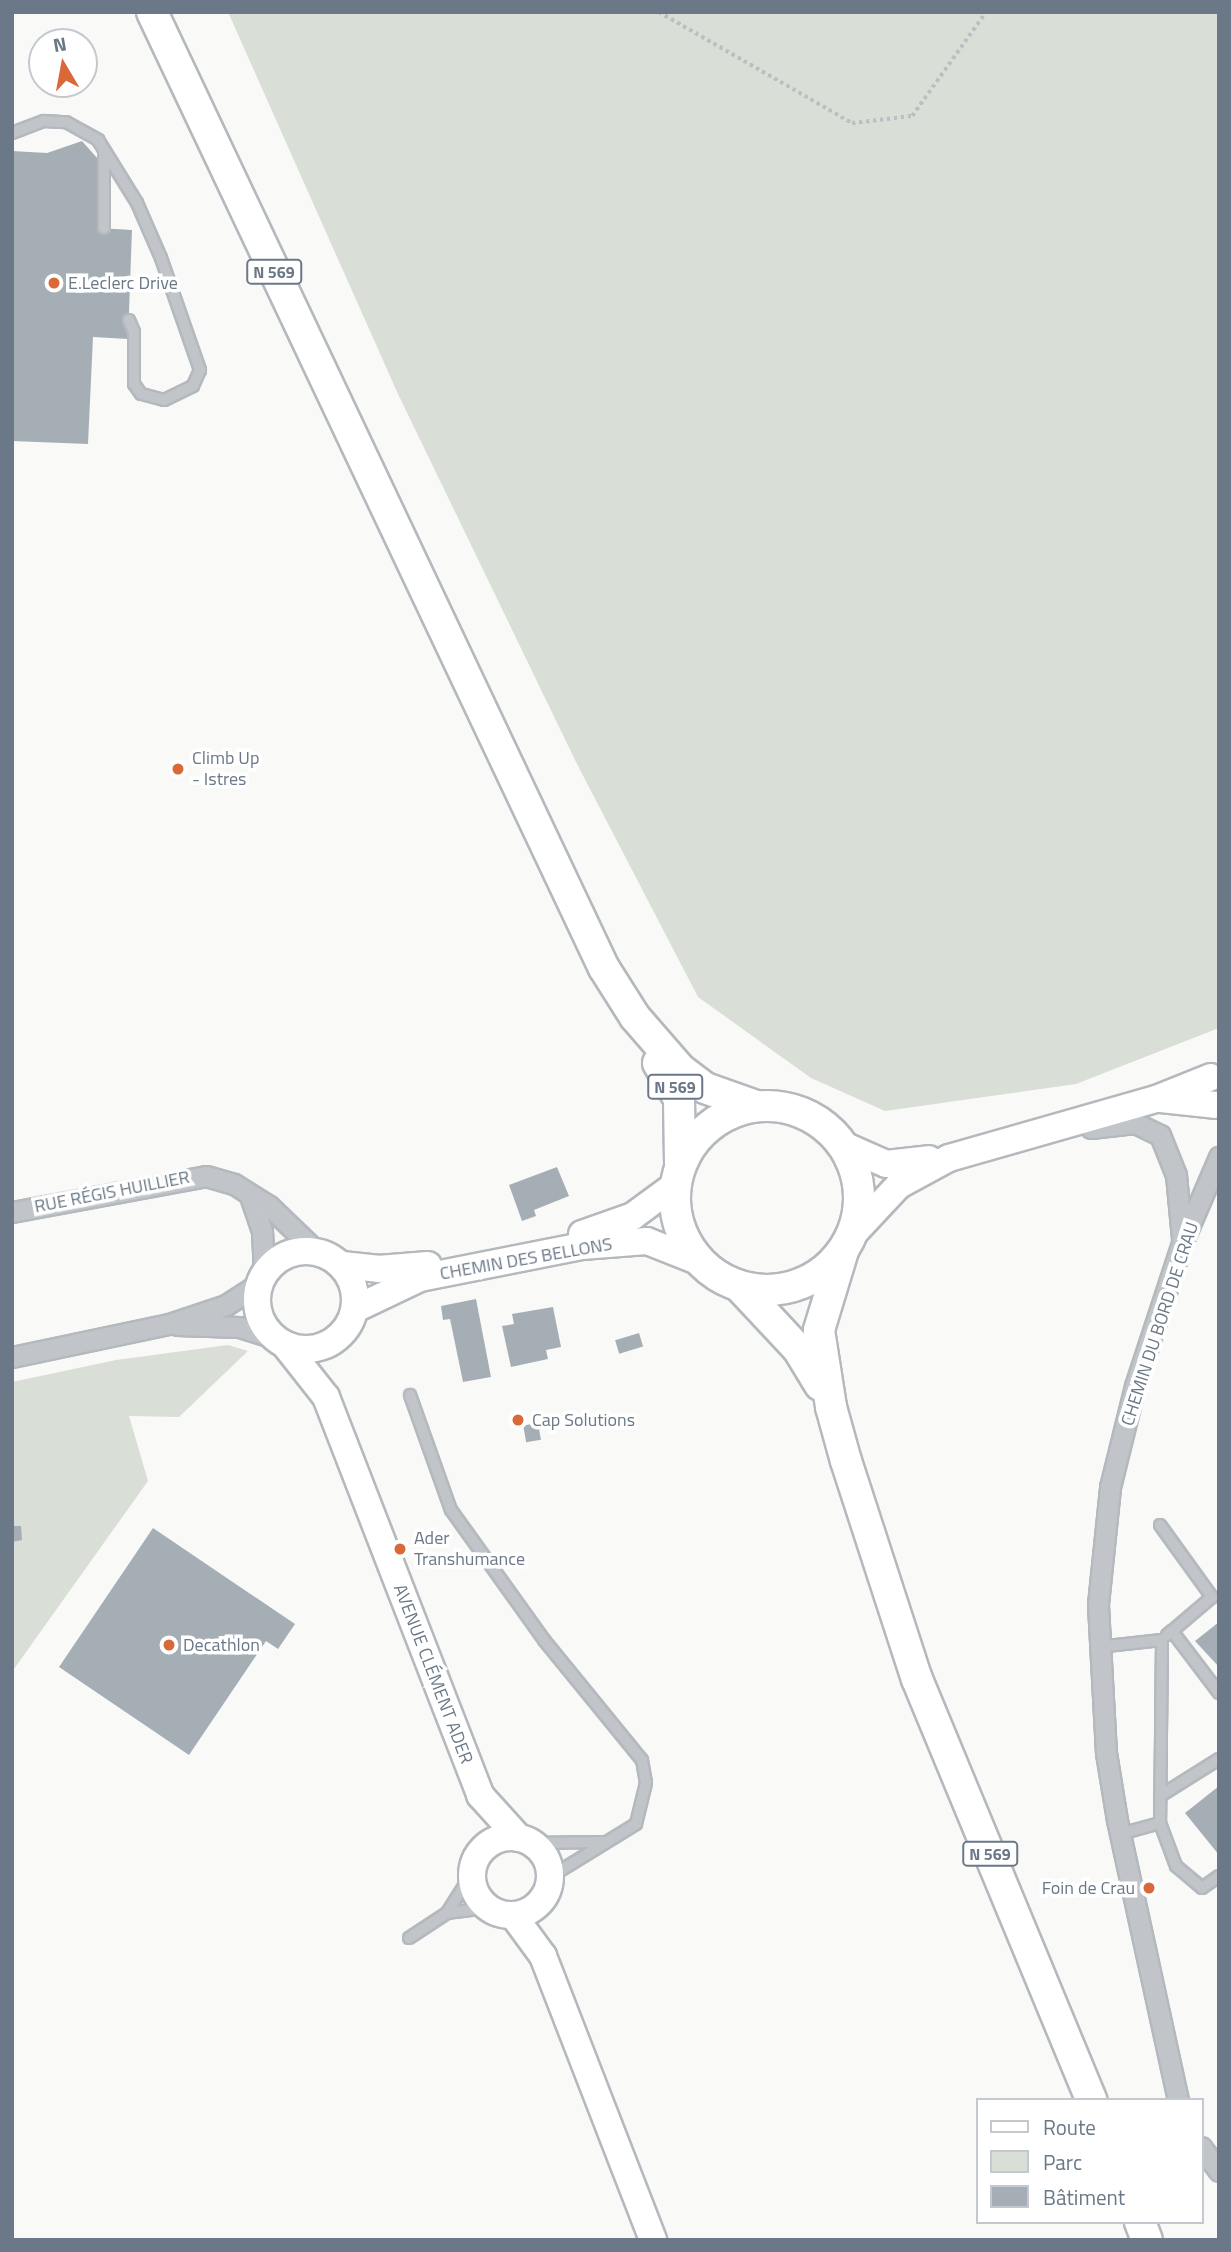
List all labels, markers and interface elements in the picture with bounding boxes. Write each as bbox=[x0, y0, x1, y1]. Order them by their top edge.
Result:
north arrow bbox=[28, 28, 98, 98]
text: N bbox=[51, 28, 69, 59]
road number: N 569 bbox=[246, 260, 302, 284]
place label: E.Leclerc Drive bbox=[68, 272, 178, 294]
marker: E.Leclerc Drive bbox=[46, 275, 62, 291]
place label: Climb Up - Istres bbox=[192, 748, 259, 790]
marker: Climb Up - Istres bbox=[170, 761, 186, 777]
road number: N 569 bbox=[647, 1074, 703, 1100]
street label: RUE RÉGIS HUILLIER bbox=[33, 1166, 191, 1218]
street label: CHEMIN DU BORD DE CRAU bbox=[1117, 1219, 1203, 1429]
street label: CHEMIN DES BELLONS bbox=[438, 1233, 614, 1285]
place label: Cap Solutions bbox=[532, 1409, 635, 1431]
marker: Cap Solutions bbox=[510, 1412, 526, 1428]
place label: Ader Transhumance bbox=[414, 1528, 525, 1570]
marker: Ader Transhumance bbox=[392, 1541, 408, 1557]
street label: AVENUE CLÉMENT ADER bbox=[389, 1581, 477, 1767]
place label: Decathlon bbox=[183, 1634, 260, 1656]
marker: Decathlon bbox=[161, 1637, 177, 1653]
road number: N 569 bbox=[962, 1842, 1018, 1866]
place label: Foin de Crau bbox=[1042, 1877, 1135, 1899]
marker: Foin de Crau bbox=[1141, 1880, 1157, 1896]
legend bbox=[976, 2098, 1203, 2224]
text: Route bbox=[1043, 2111, 1096, 2143]
text: Parc bbox=[1043, 2146, 1082, 2178]
text: Bâtiment bbox=[1043, 2181, 1125, 2213]

